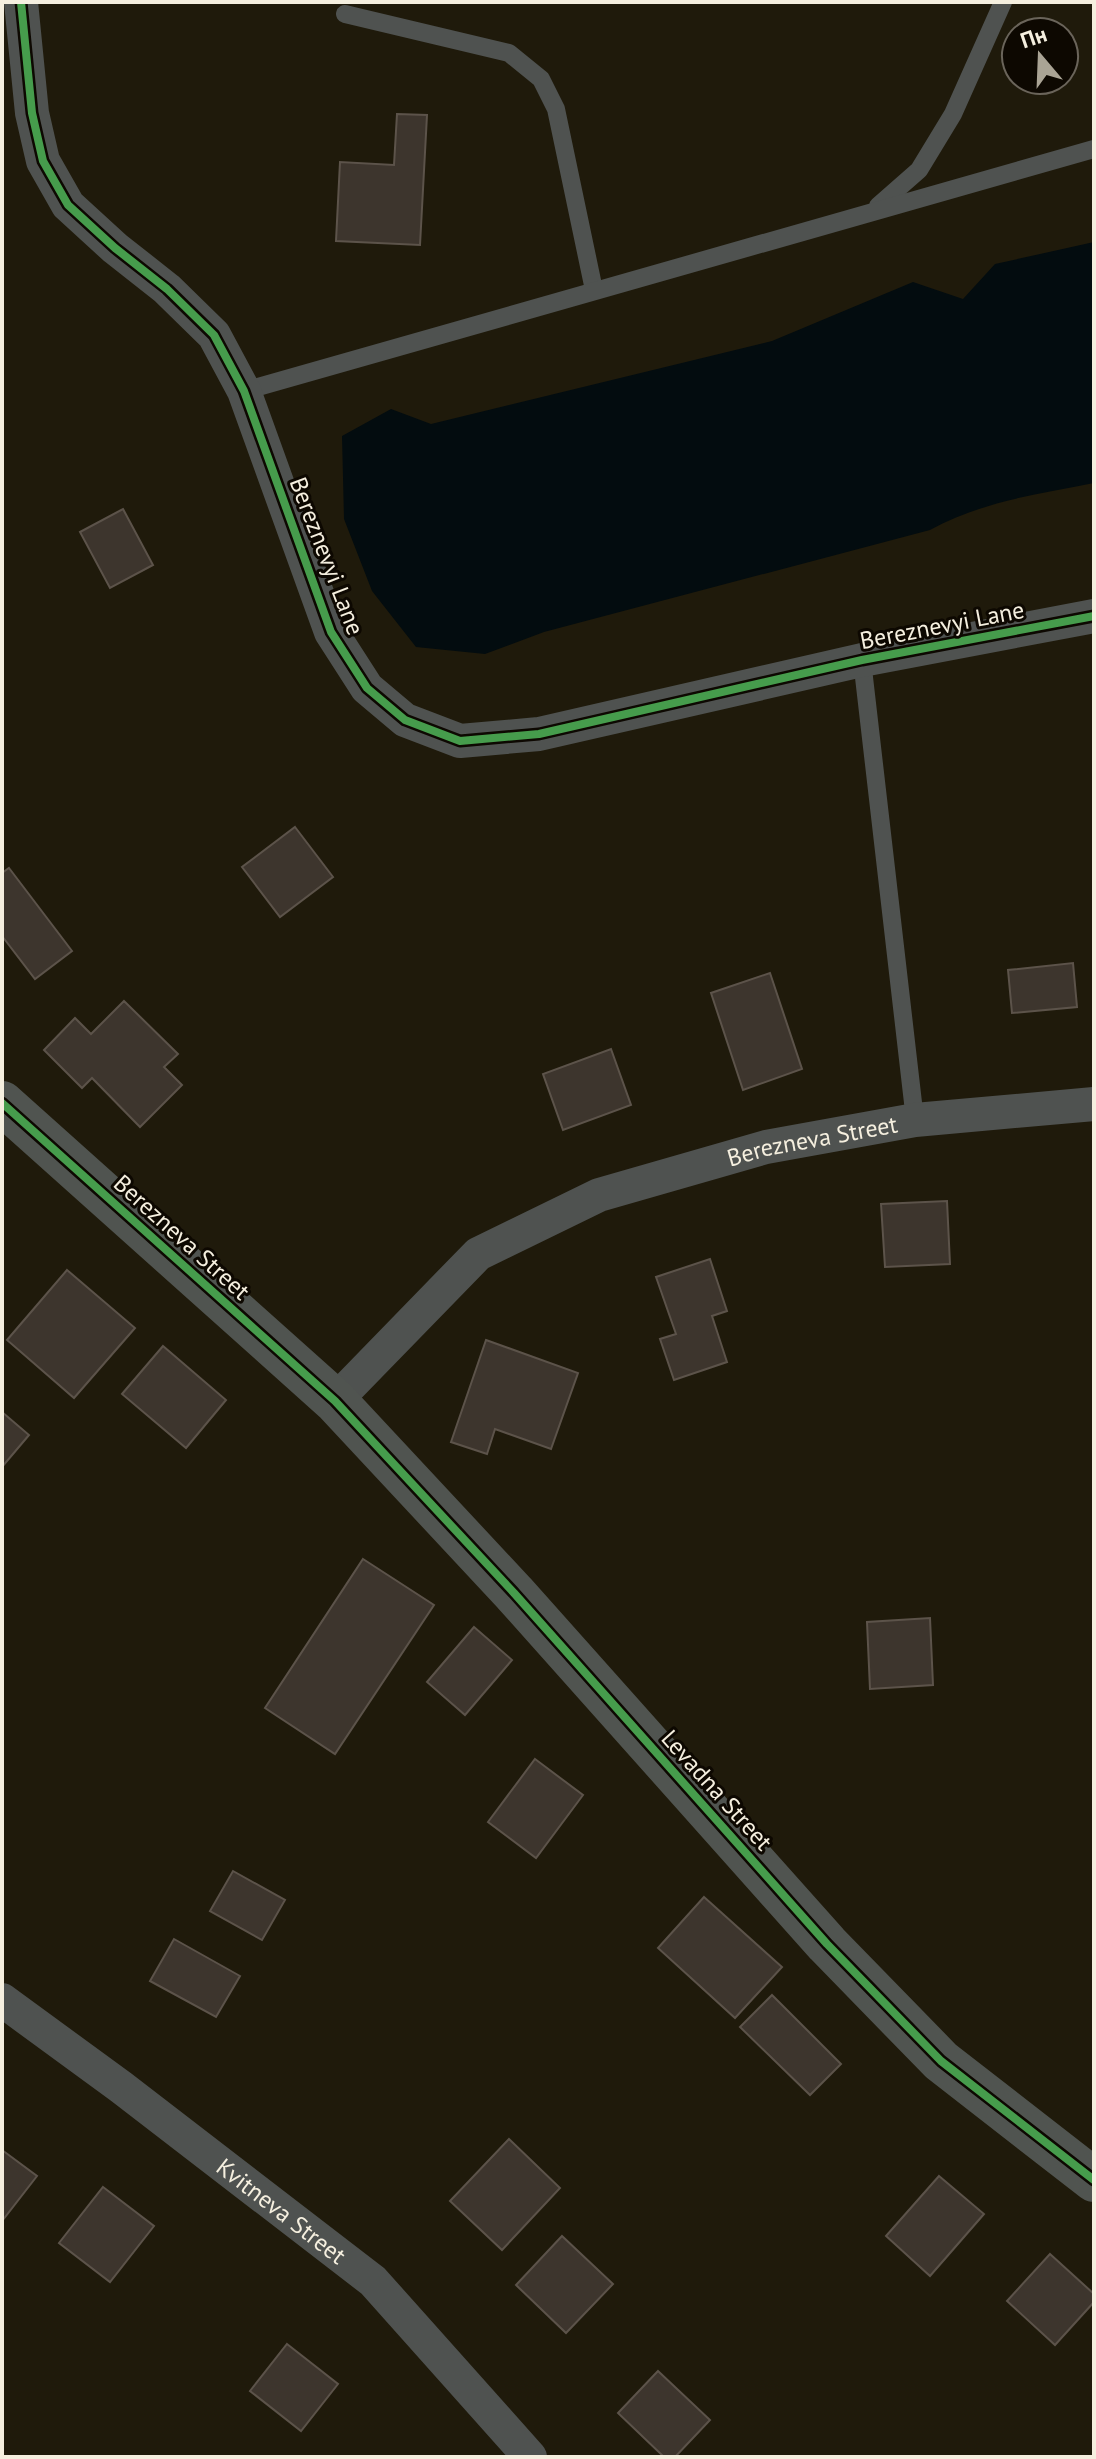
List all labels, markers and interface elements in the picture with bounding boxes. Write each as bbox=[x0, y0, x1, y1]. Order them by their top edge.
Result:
north arrow bbox=[1000, 16, 1080, 96]
text: Пн bbox=[1017, 20, 1050, 55]
street label: Bereznevyi Lane bbox=[283, 473, 371, 639]
street label: Bereznevyi Lane bbox=[857, 594, 1027, 656]
street label: Berezneva Street bbox=[723, 1108, 900, 1173]
street label: Berezneva Street bbox=[107, 1168, 257, 1306]
street label: Levadna Street bbox=[655, 1723, 779, 1857]
street label: Kvitneva Street bbox=[210, 2151, 353, 2270]

